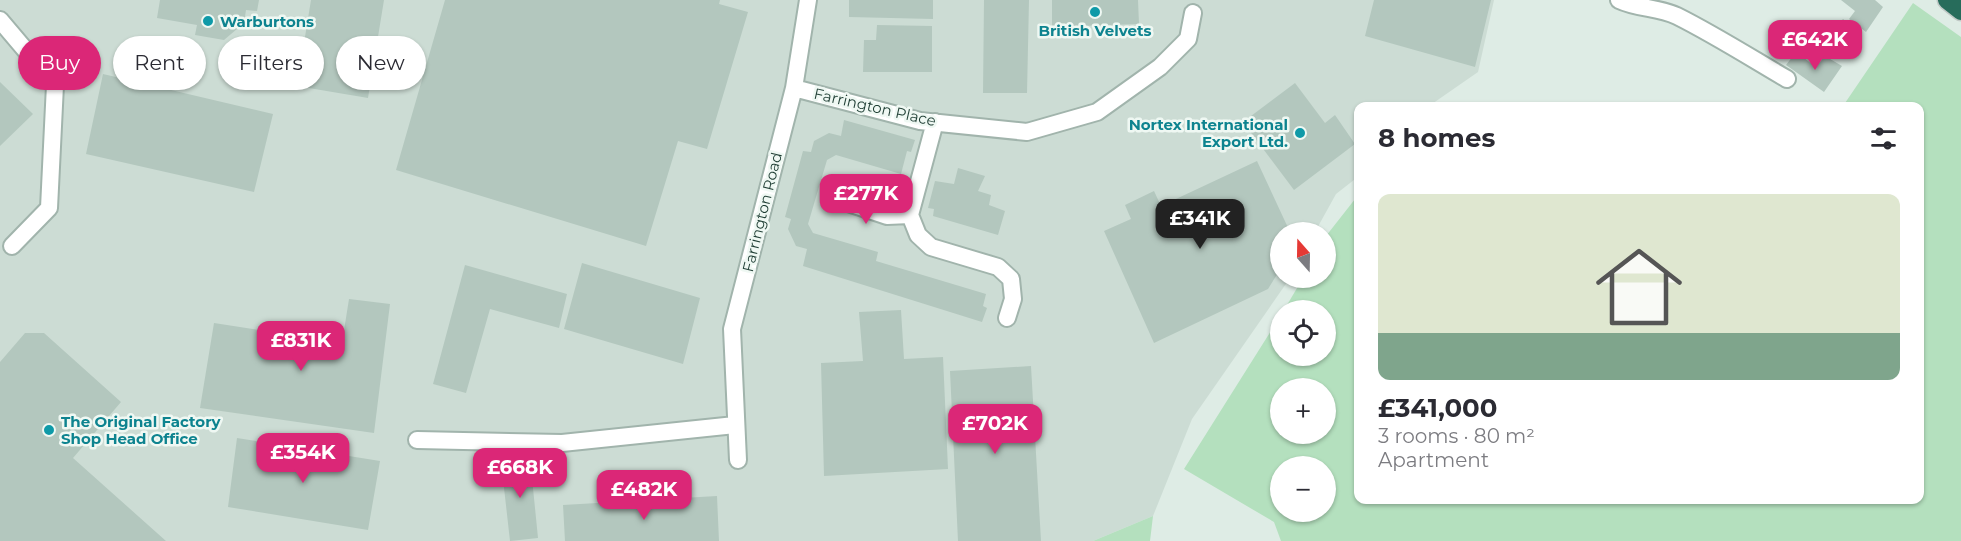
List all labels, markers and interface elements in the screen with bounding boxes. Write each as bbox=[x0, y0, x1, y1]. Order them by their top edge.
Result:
marker: British Velvets bbox=[1088, 5, 1102, 19]
place label: Warburtons bbox=[220, 12, 314, 31]
marker: Warburtons bbox=[201, 14, 215, 28]
pin: £642K bbox=[1773, 20, 1857, 71]
place label: British Velvets bbox=[1038, 21, 1152, 40]
text: £642K bbox=[1782, 27, 1848, 51]
chip: Buy bbox=[18, 36, 101, 90]
chip: Rent bbox=[113, 36, 206, 90]
chip: Filters bbox=[218, 36, 324, 90]
chip: New bbox=[336, 36, 426, 90]
street label: Farrington Place bbox=[812, 84, 938, 130]
place label: Nortex International Export Ltd. bbox=[1129, 115, 1288, 151]
text: 8 homes bbox=[1378, 122, 1495, 154]
icon: filters bbox=[1867, 122, 1900, 155]
marker: Nortex International Export Ltd. bbox=[1293, 126, 1307, 140]
street label: Farrington Road bbox=[738, 150, 786, 274]
pin: £277K bbox=[824, 174, 908, 225]
text: £277K bbox=[834, 181, 898, 205]
pin: £341K bbox=[1158, 199, 1242, 250]
text: £341K bbox=[1170, 206, 1230, 230]
north arrow bbox=[1270, 222, 1336, 288]
map controls bbox=[1270, 222, 1336, 522]
icon: home bbox=[1585, 233, 1693, 341]
button: locate bbox=[1270, 300, 1336, 366]
pin: £831K bbox=[259, 321, 343, 372]
text: £831K bbox=[271, 328, 331, 352]
button: + bbox=[1270, 378, 1336, 444]
text: £341,000 bbox=[1378, 392, 1497, 424]
pin: £702K bbox=[953, 404, 1037, 455]
text: £702K bbox=[962, 411, 1028, 435]
place label: The Original Factory Shop Head Office bbox=[61, 412, 222, 448]
marker: The Original Factory Shop Head Office bbox=[42, 423, 56, 437]
text: 3 rooms · 80 m² bbox=[1378, 424, 1535, 448]
pin: £354K bbox=[261, 433, 345, 484]
text: £354K bbox=[270, 440, 336, 464]
pin: £668K bbox=[478, 448, 562, 499]
text: Apartment bbox=[1378, 448, 1489, 472]
text: £668K bbox=[487, 455, 553, 479]
button: − bbox=[1270, 456, 1336, 522]
pin: £482K bbox=[602, 470, 686, 521]
text: £482K bbox=[611, 477, 677, 501]

